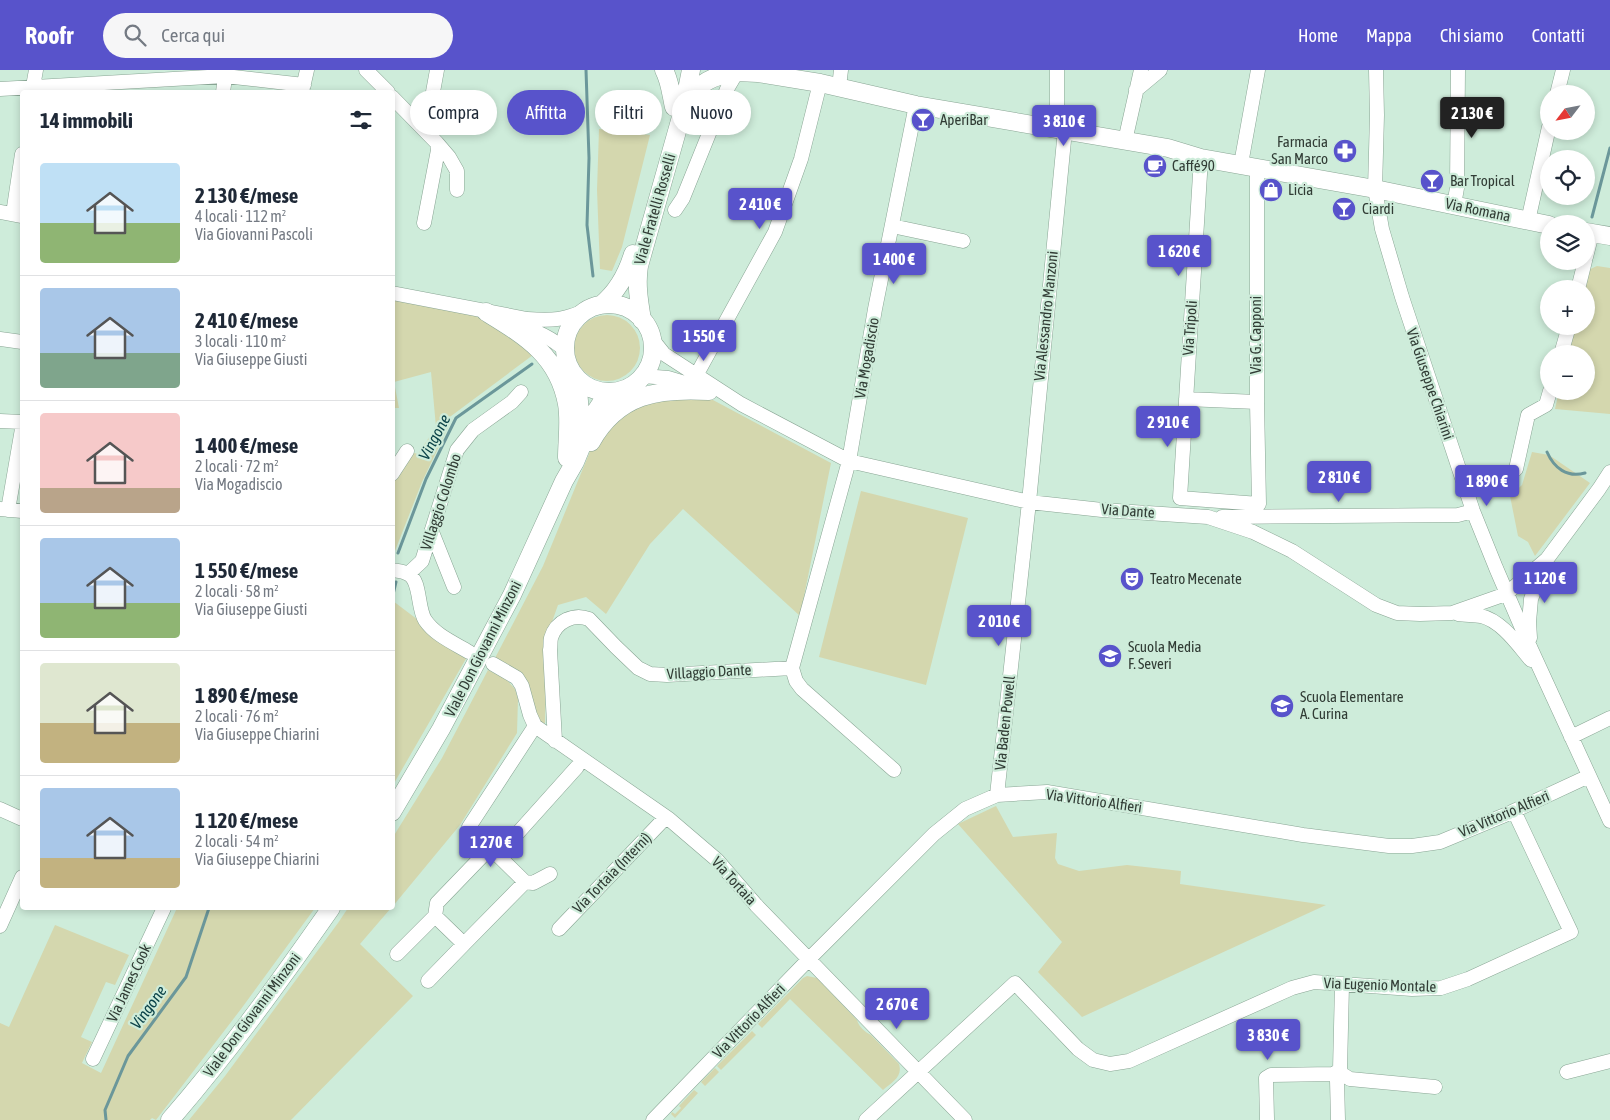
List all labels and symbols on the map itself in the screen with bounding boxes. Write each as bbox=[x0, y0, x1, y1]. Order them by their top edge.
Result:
north arrow bbox=[1540, 85, 1595, 140]
pin: 2 130 € bbox=[1426, 97, 1518, 139]
pin: 3 810 € bbox=[1018, 104, 1110, 147]
bar icon: AperiBar bbox=[910, 107, 936, 133]
place label: AperiBar bbox=[940, 111, 988, 128]
place label: Farmacia San Marco bbox=[1271, 133, 1328, 167]
pharmacy icon: Farmacia San Marco bbox=[1332, 138, 1358, 164]
street label: Viale Fratelli Rosselli bbox=[630, 151, 679, 267]
cafe icon: Caffé90 bbox=[1142, 153, 1168, 179]
place label: Caffé90 bbox=[1172, 157, 1215, 174]
bar icon: Bar Tropical bbox=[1419, 168, 1445, 194]
place label: Bar Tropical bbox=[1450, 172, 1515, 189]
shop icon: Licia bbox=[1258, 177, 1284, 203]
place label: Licia bbox=[1288, 181, 1313, 198]
pin: 2 410 € bbox=[714, 188, 806, 230]
street label: Via Romana bbox=[1444, 194, 1512, 225]
bar icon: Ciardi bbox=[1331, 196, 1357, 222]
place label: Ciardi bbox=[1362, 200, 1394, 217]
pin: 1 620 € bbox=[1133, 234, 1225, 277]
pin: 1 400 € bbox=[848, 242, 940, 285]
street label: Via Alessandro Manzoni bbox=[1030, 250, 1061, 382]
street label: Via G. Capponi bbox=[1247, 296, 1264, 374]
street label: Via Tripoli bbox=[1179, 300, 1200, 356]
street label: Via Mogadiscio bbox=[851, 316, 882, 400]
pin: 1 550 € bbox=[658, 320, 750, 362]
street label: Via Giuseppe Chiarini bbox=[1403, 326, 1458, 442]
pin: 2 910 € bbox=[1122, 406, 1214, 448]
water label: Vingone bbox=[415, 411, 454, 463]
street label: Villaggio Colombo bbox=[417, 451, 464, 552]
pin: 2 810 € bbox=[1293, 460, 1385, 503]
pin: 1 890 € bbox=[1441, 464, 1533, 507]
street label: Via Dante bbox=[1101, 500, 1155, 521]
pin: 1 120 € bbox=[1499, 562, 1591, 604]
theatre icon: Teatro Mecenate bbox=[1119, 566, 1145, 592]
place label: Teatro Mecenate bbox=[1150, 570, 1242, 587]
street label: Viale Don Giovanni Minzoni bbox=[441, 578, 524, 720]
pin: 2 010 € bbox=[953, 604, 1045, 647]
place label: Scuola Media F. Severi bbox=[1128, 638, 1201, 672]
school or university icon: Scuola Media F. Severi bbox=[1097, 643, 1123, 669]
street label: Villaggio Dante bbox=[666, 661, 752, 682]
street label: Via Baden Powell bbox=[991, 675, 1018, 771]
place label: Scuola Elementare A. Curina bbox=[1300, 688, 1404, 722]
school or university icon: Scuola Elementare A. Curina bbox=[1269, 693, 1295, 719]
street label: Via Vittorio Alfieri bbox=[1045, 785, 1143, 816]
street label: Via Vittorio Alfieri bbox=[1456, 787, 1552, 840]
pin: 1 270 € bbox=[445, 826, 537, 868]
street label: Via Tortaia (Interni) bbox=[569, 829, 654, 916]
street label: Via Tortaia bbox=[708, 853, 760, 908]
street label: Via James Cook bbox=[103, 941, 154, 1024]
street label: Viale Don Giovanni Minzoni bbox=[200, 950, 304, 1080]
street label: Via Eugenio Montale bbox=[1323, 974, 1437, 995]
street label: Via Vittorio Alfieri bbox=[709, 980, 788, 1061]
water label: Vingone bbox=[126, 982, 171, 1033]
pin: 2 670 € bbox=[851, 988, 943, 1030]
pin: 3 830 € bbox=[1222, 1018, 1314, 1061]

